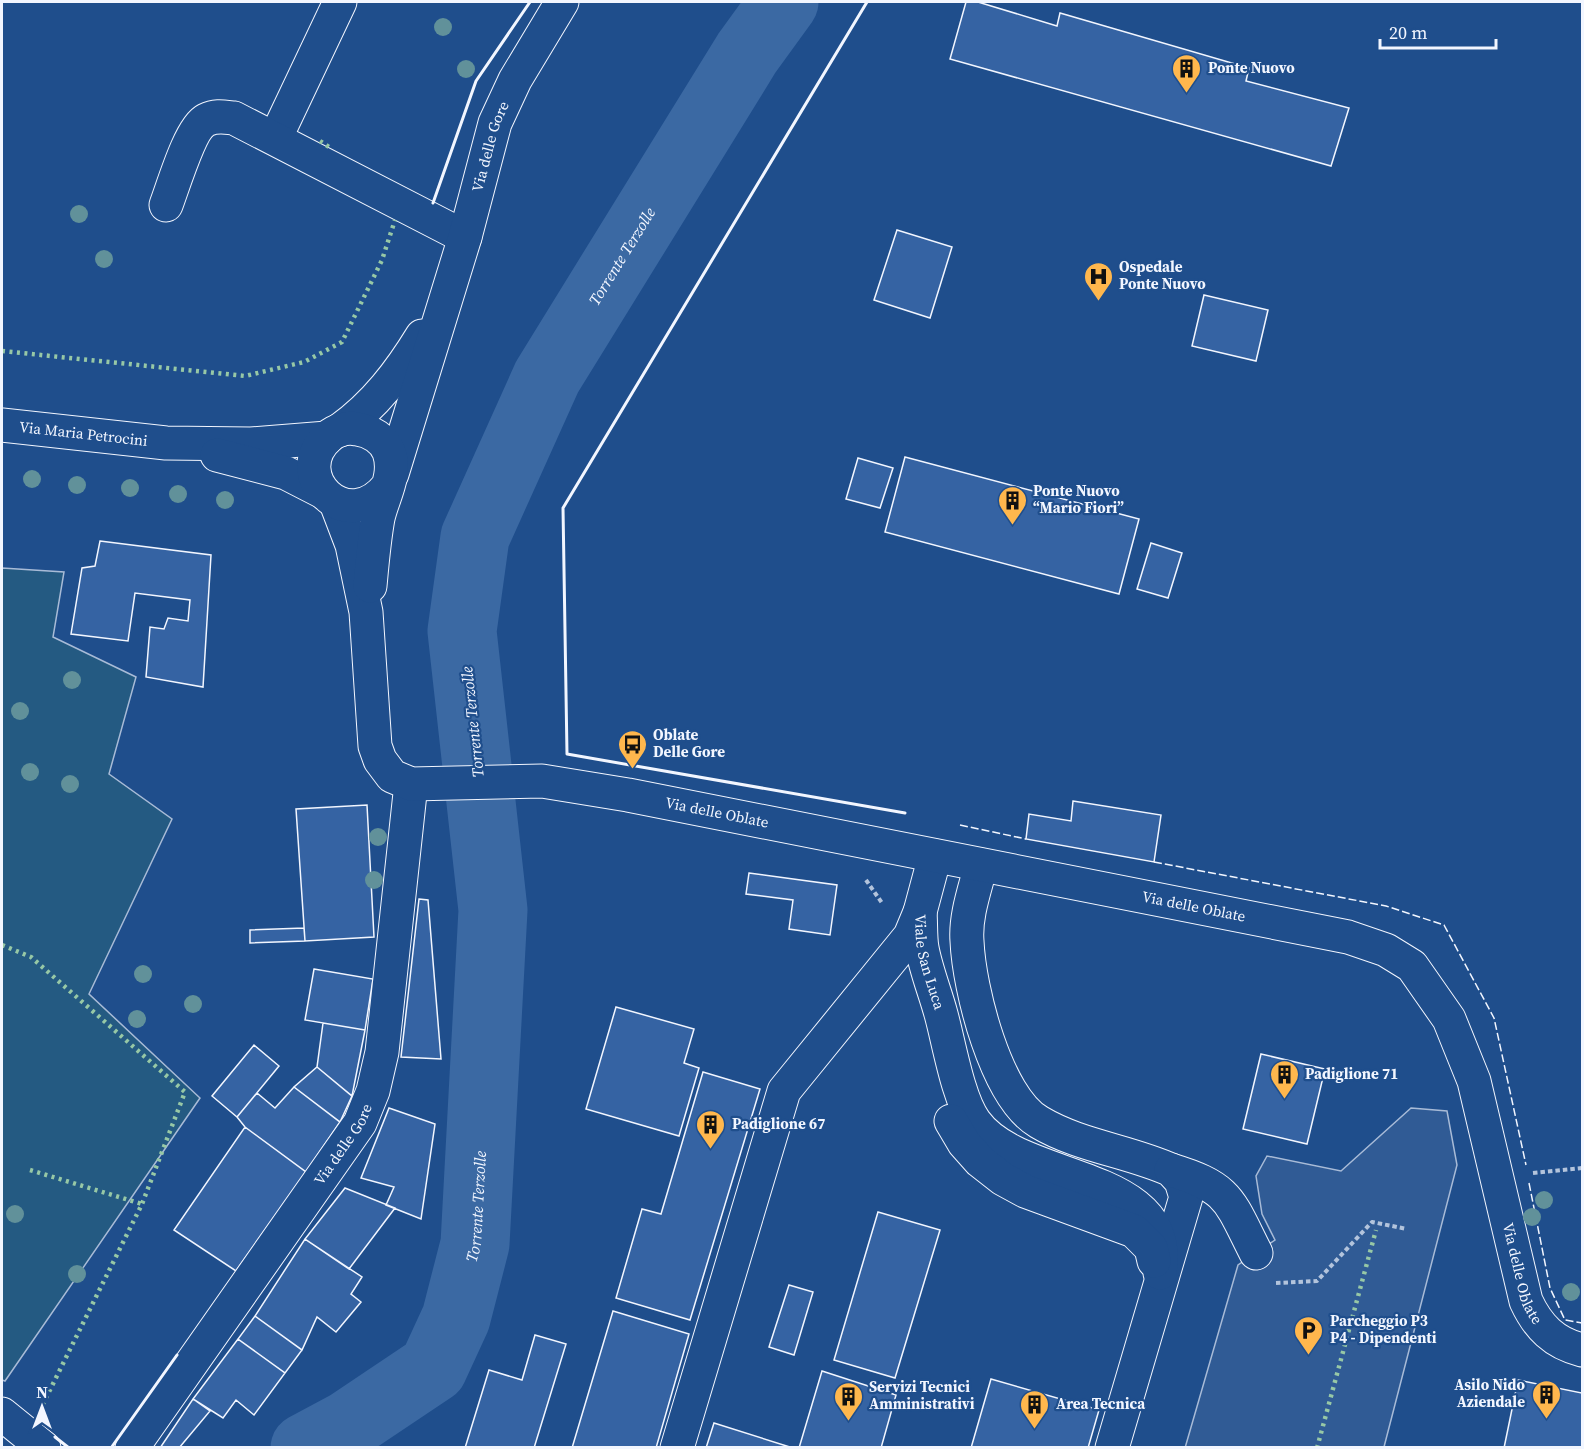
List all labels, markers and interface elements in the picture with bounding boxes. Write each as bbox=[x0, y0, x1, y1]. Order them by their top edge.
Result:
scale bar bbox=[1380, 12, 1496, 50]
text: 20 m bbox=[1389, 20, 1427, 45]
building icon: Ponte Nuovo bbox=[1171, 52, 1203, 94]
place label: Ponte Nuovo bbox=[1208, 57, 1295, 78]
street label: Via delle Gore bbox=[466, 97, 514, 194]
water label: Torrente Terzolle bbox=[583, 203, 660, 309]
place label: Ospedale Ponte Nuovo bbox=[1119, 256, 1206, 294]
hospital icon: Ospedale Ponte Nuovo bbox=[1082, 260, 1114, 302]
street label: Via Maria Petrocini bbox=[18, 416, 149, 451]
place label: Ponte Nuovo “Mario Fiori” bbox=[1033, 480, 1124, 518]
building icon: Ponte Nuovo “Mario Fiori” bbox=[996, 484, 1028, 526]
water label: Torrente Terzolle bbox=[455, 665, 489, 778]
place label: Oblate Delle Gore bbox=[653, 724, 725, 762]
bus stop icon: Oblate Delle Gore bbox=[616, 728, 648, 770]
street label: Via delle Oblate bbox=[663, 792, 771, 833]
street label: Via delle Oblate bbox=[1140, 886, 1248, 927]
street label: Viale San Luca bbox=[910, 914, 950, 1012]
building icon: Padiglione 71 bbox=[1268, 1058, 1300, 1100]
place label: Padiglione 71 bbox=[1305, 1063, 1398, 1084]
street label: Via delle Gore bbox=[309, 1100, 377, 1189]
building icon: Padiglione 67 bbox=[695, 1108, 727, 1150]
place label: Padiglione 67 bbox=[732, 1113, 825, 1134]
water label: Torrente Terzolle bbox=[460, 1150, 491, 1264]
street label: Via delle Oblate bbox=[1498, 1221, 1548, 1329]
place label: Parcheggio P3 P4 - Dipendenti bbox=[1330, 1310, 1437, 1348]
parking icon: Parcheggio P3 P4 - Dipendenti bbox=[1293, 1314, 1325, 1356]
place label: Asilo Nido Aziendale bbox=[1454, 1374, 1526, 1412]
place label: Servizi Tecnici Amministrativi bbox=[869, 1376, 975, 1414]
north arrow bbox=[12, 1377, 72, 1437]
building icon: Asilo Nido Aziendale bbox=[1530, 1378, 1562, 1420]
building icon: Servizi Tecnici Amministrativi bbox=[832, 1380, 864, 1422]
text: N bbox=[36, 1381, 48, 1403]
building icon: Area Tecnica bbox=[1019, 1388, 1051, 1430]
place label: Area Tecnica bbox=[1056, 1393, 1146, 1414]

